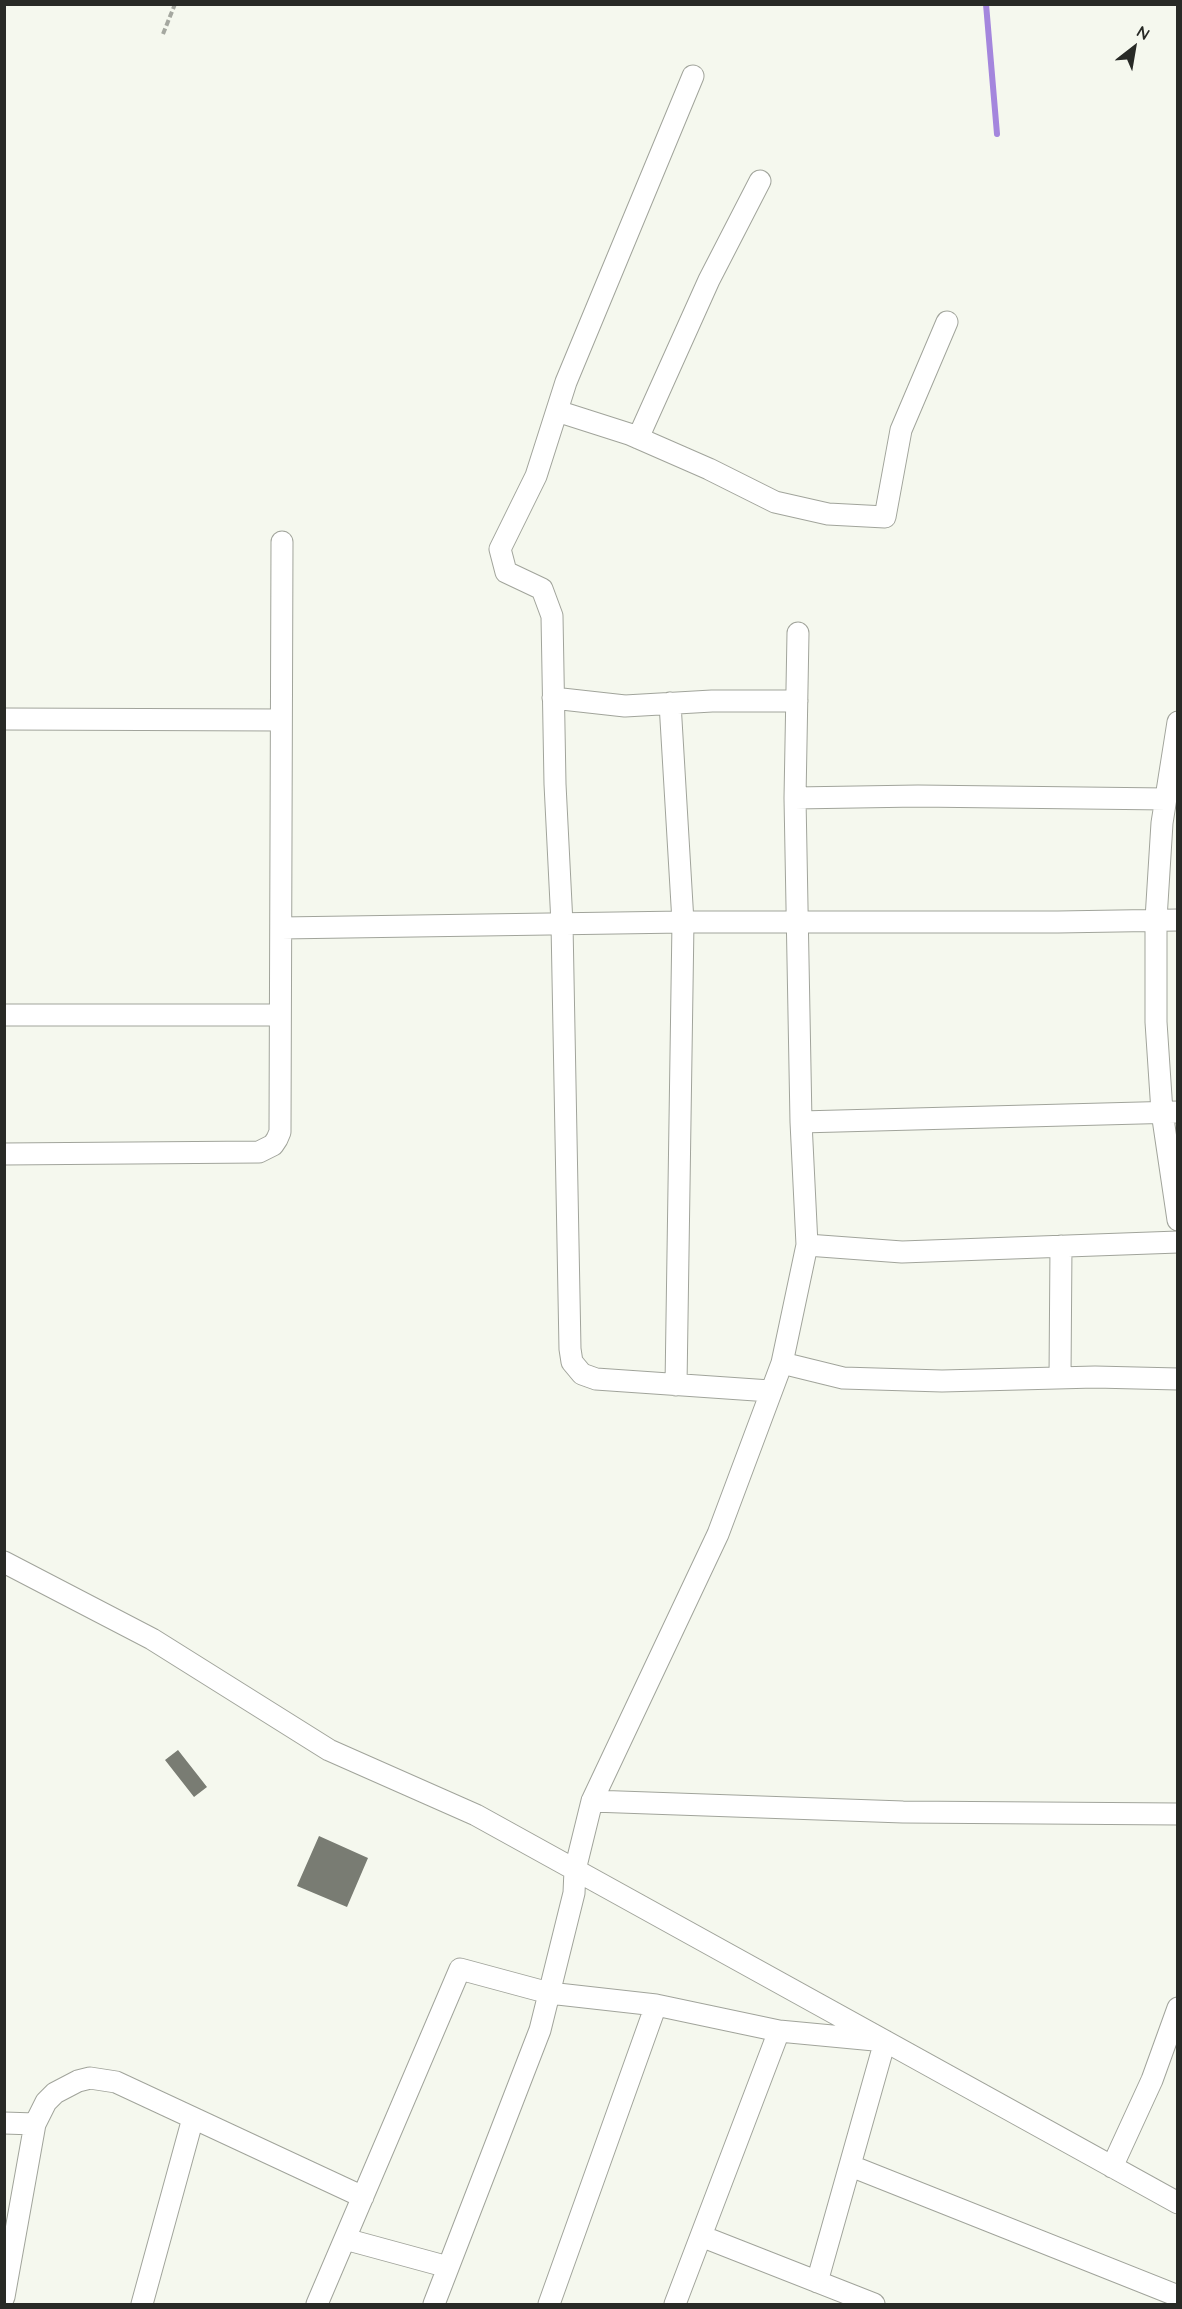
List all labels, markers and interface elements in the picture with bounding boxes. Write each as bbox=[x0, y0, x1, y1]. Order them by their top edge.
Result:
north arrow bbox=[1104, 18, 1164, 78]
text: N bbox=[1133, 21, 1153, 44]

